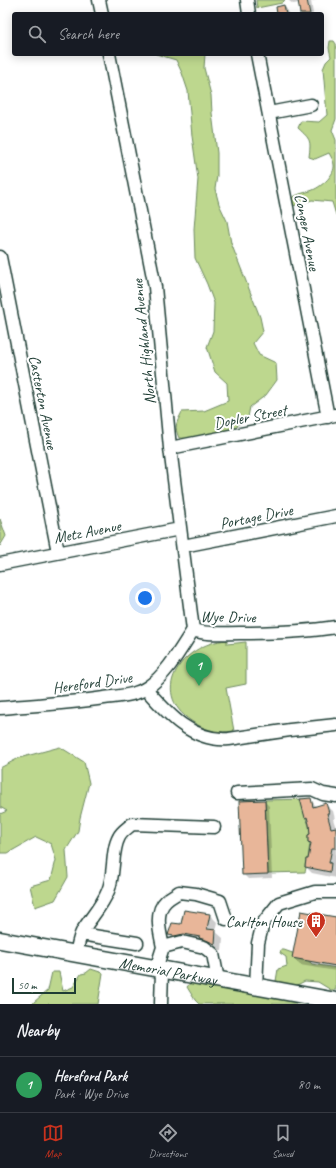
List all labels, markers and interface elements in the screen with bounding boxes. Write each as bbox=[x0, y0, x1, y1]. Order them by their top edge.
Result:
search box bbox=[12, 12, 324, 56]
icon: search bbox=[26, 23, 48, 45]
text: Search here bbox=[58, 25, 119, 44]
street label: Conger Avenue bbox=[290, 192, 325, 274]
street label: North Highland Avenue bbox=[127, 276, 161, 406]
street label: Casterton Avenue bbox=[24, 354, 62, 453]
street label: Dopler Street bbox=[212, 400, 291, 434]
street label: Portage Drive bbox=[218, 500, 296, 534]
street label: Metz Avenue bbox=[52, 515, 124, 548]
your location bbox=[135, 588, 155, 608]
street label: Wye Drive bbox=[200, 607, 257, 628]
pin: 1 bbox=[186, 653, 212, 686]
street label: Hereford Drive bbox=[51, 667, 135, 698]
building icon: Carlton House bbox=[305, 910, 327, 938]
place label: Carlton House bbox=[226, 912, 304, 932]
street label: Memorial Parkway bbox=[118, 953, 220, 990]
scale bar bbox=[12, 976, 76, 995]
text: 50 m bbox=[18, 978, 37, 992]
text: Nearby bbox=[16, 1020, 59, 1041]
text: Hereford Park bbox=[54, 1067, 127, 1086]
text: 1 bbox=[26, 1077, 32, 1093]
text: 80 m bbox=[298, 1077, 320, 1093]
text: Park · Wye Drive bbox=[54, 1086, 128, 1102]
tab: Map bbox=[42, 1122, 64, 1160]
tab: Directions bbox=[149, 1122, 187, 1160]
tab: Saved bbox=[272, 1122, 294, 1160]

